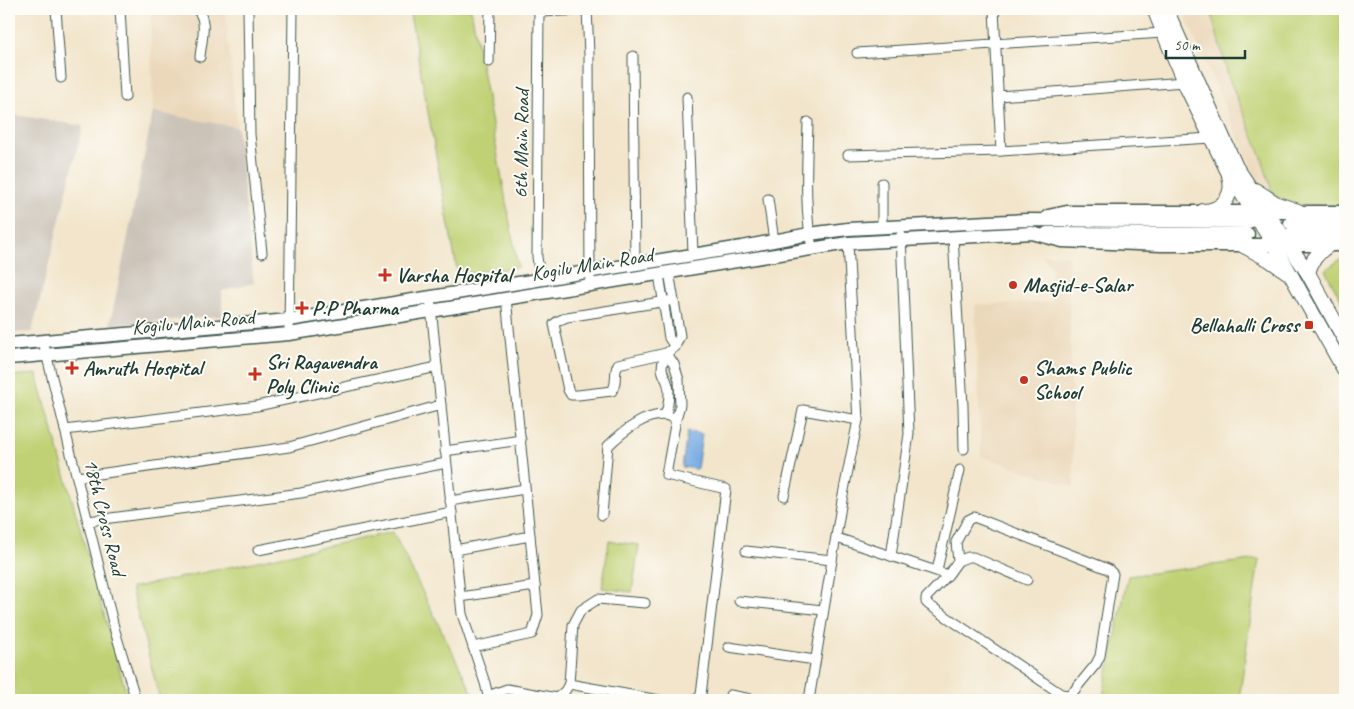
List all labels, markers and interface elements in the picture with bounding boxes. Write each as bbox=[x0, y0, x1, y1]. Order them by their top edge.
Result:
scale bar bbox=[1166, 28, 1245, 60]
text: 50 m bbox=[1174, 36, 1201, 55]
street label: 6th Main Road bbox=[507, 86, 535, 199]
street label: Kogilu Main Road bbox=[529, 241, 658, 286]
place label: Varsha Hospital bbox=[396, 262, 516, 288]
marker: Varsha Hospital bbox=[378, 268, 392, 282]
place label: Masjid-e-Salar bbox=[1023, 272, 1135, 298]
marker: Masjid-e-Salar bbox=[1007, 279, 1019, 291]
place label: P.P Pharma bbox=[312, 295, 400, 321]
marker: P.P Pharma bbox=[296, 302, 308, 314]
street label: Kogilu Main Road bbox=[131, 303, 259, 340]
place label: Bellahalli Cross bbox=[1190, 312, 1302, 338]
marker: Bellahalli Cross bbox=[1303, 319, 1315, 331]
place label: Sri Ragavendra Poly Clinic bbox=[266, 349, 378, 400]
place label: Amruth Hospital bbox=[83, 355, 206, 381]
place label: Shams Public School bbox=[1034, 355, 1133, 405]
marker: Amruth Hospital bbox=[65, 361, 79, 375]
marker: Sri Ragavendra Poly Clinic bbox=[248, 367, 262, 381]
marker: Shams Public School bbox=[1018, 374, 1030, 386]
street label: 18th Cross Road bbox=[78, 456, 133, 581]

